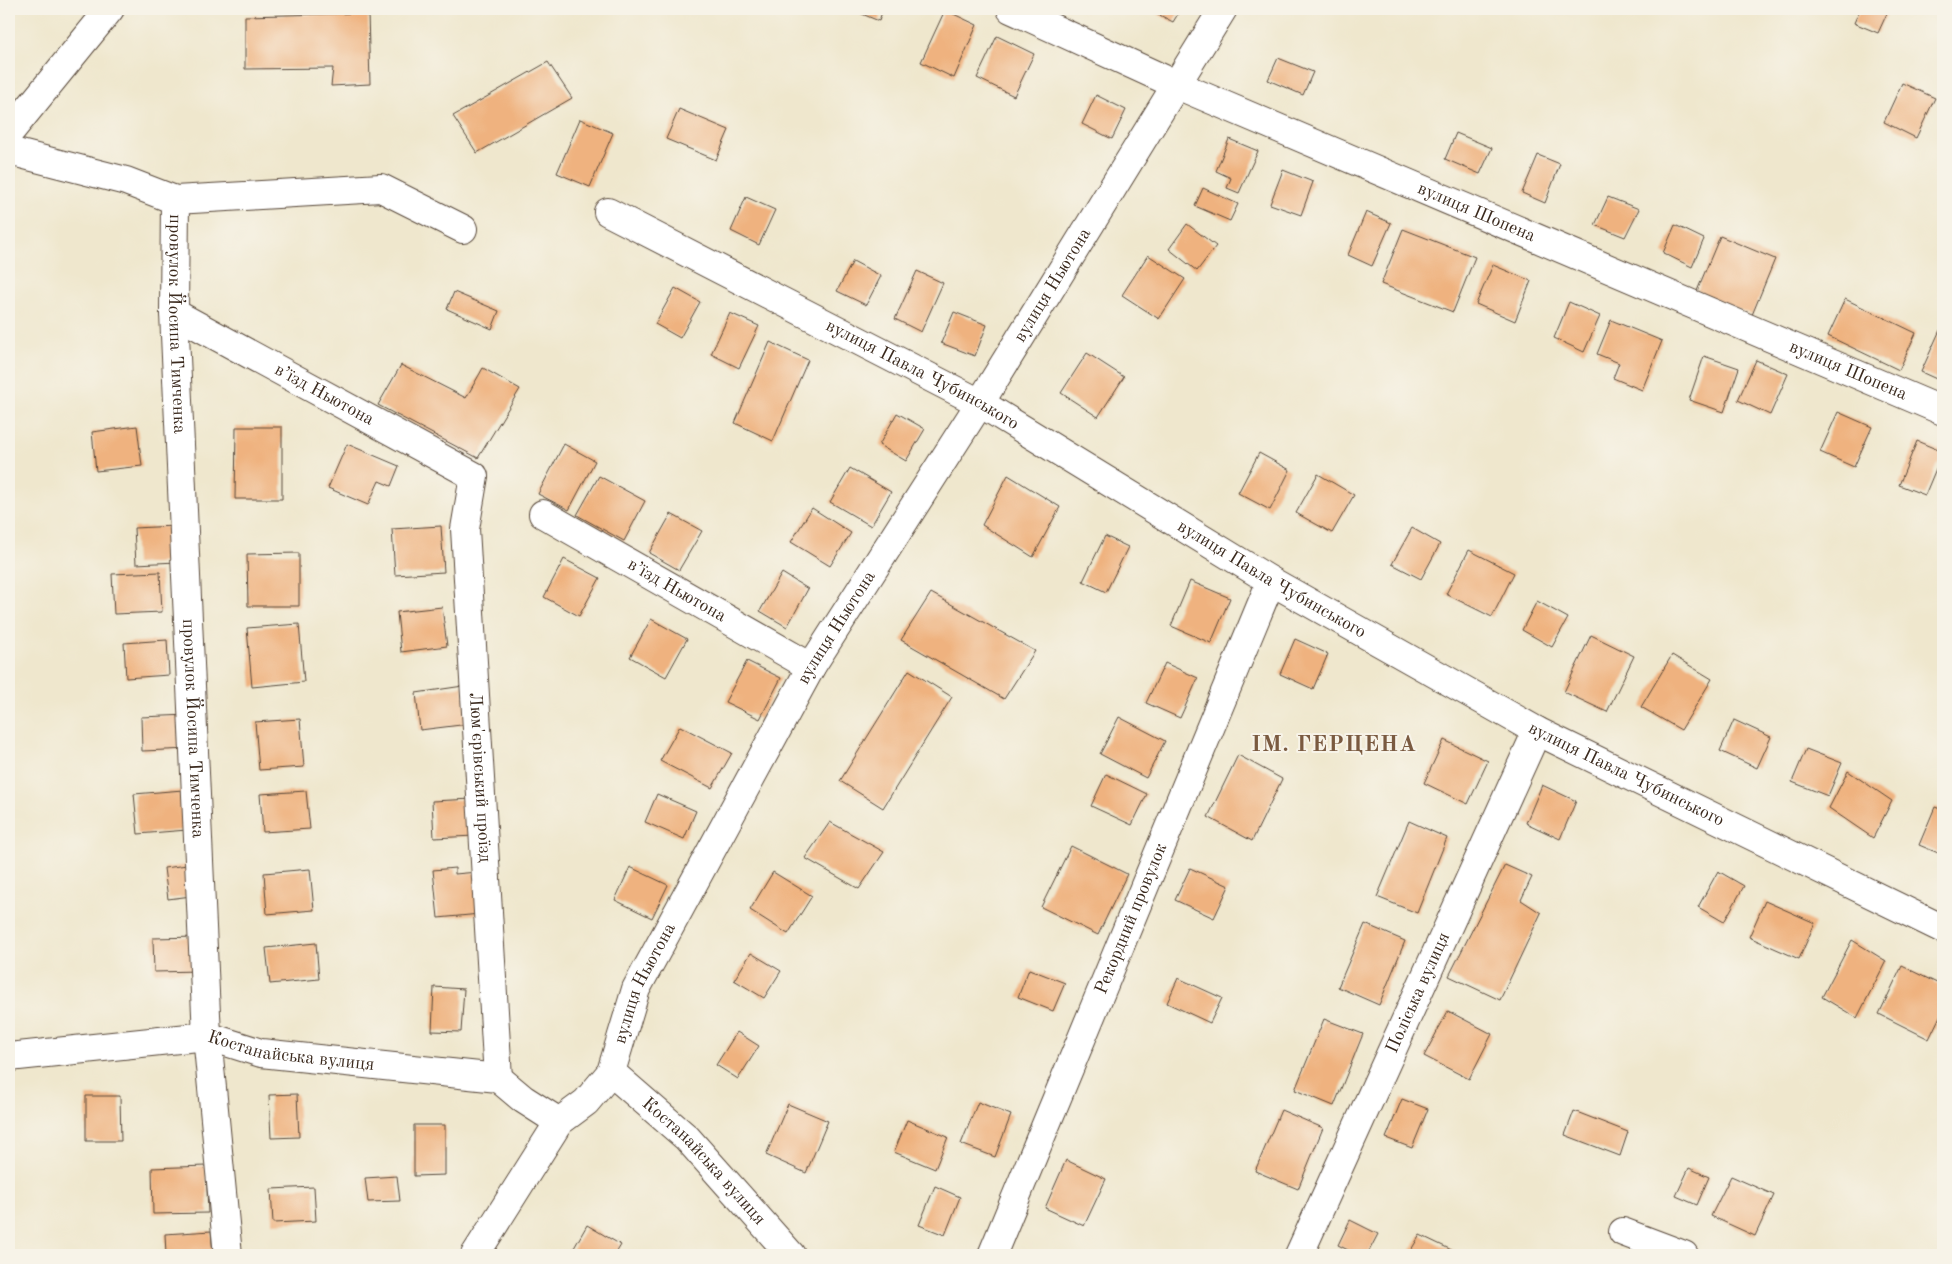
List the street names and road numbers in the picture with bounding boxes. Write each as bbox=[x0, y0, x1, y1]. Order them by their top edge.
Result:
street label: вулиця Шопена bbox=[1415, 179, 1538, 245]
street label: провулок Йосипа Тимченка bbox=[165, 214, 189, 434]
street label: вулиця Ньютона bbox=[1011, 225, 1095, 345]
street label: вулиця Павла Чубинського bbox=[823, 316, 1022, 433]
street label: вулиця Шопена bbox=[1787, 338, 1910, 404]
street label: в’їзд Ньютона bbox=[272, 360, 377, 429]
street label: вулиця Павла Чубинського bbox=[1174, 517, 1369, 642]
street label: в’їзд Ньютона bbox=[624, 555, 729, 626]
street label: вулиця Ньютона bbox=[794, 568, 879, 687]
street label: провулок Йосипа Тимченка bbox=[179, 618, 207, 839]
street label: Люм'єрівський проїзд bbox=[466, 692, 494, 863]
street label: вулиця Павла Чубинського bbox=[1525, 719, 1727, 830]
street label: Рекордний провулок bbox=[1092, 840, 1170, 997]
street label: вулиця Ньютона bbox=[611, 920, 679, 1046]
street label: Поліська вулиця bbox=[1383, 930, 1453, 1056]
street label: Костанайська вулиця bbox=[205, 1028, 375, 1074]
street label: Костанайська вулиця bbox=[639, 1094, 769, 1228]

